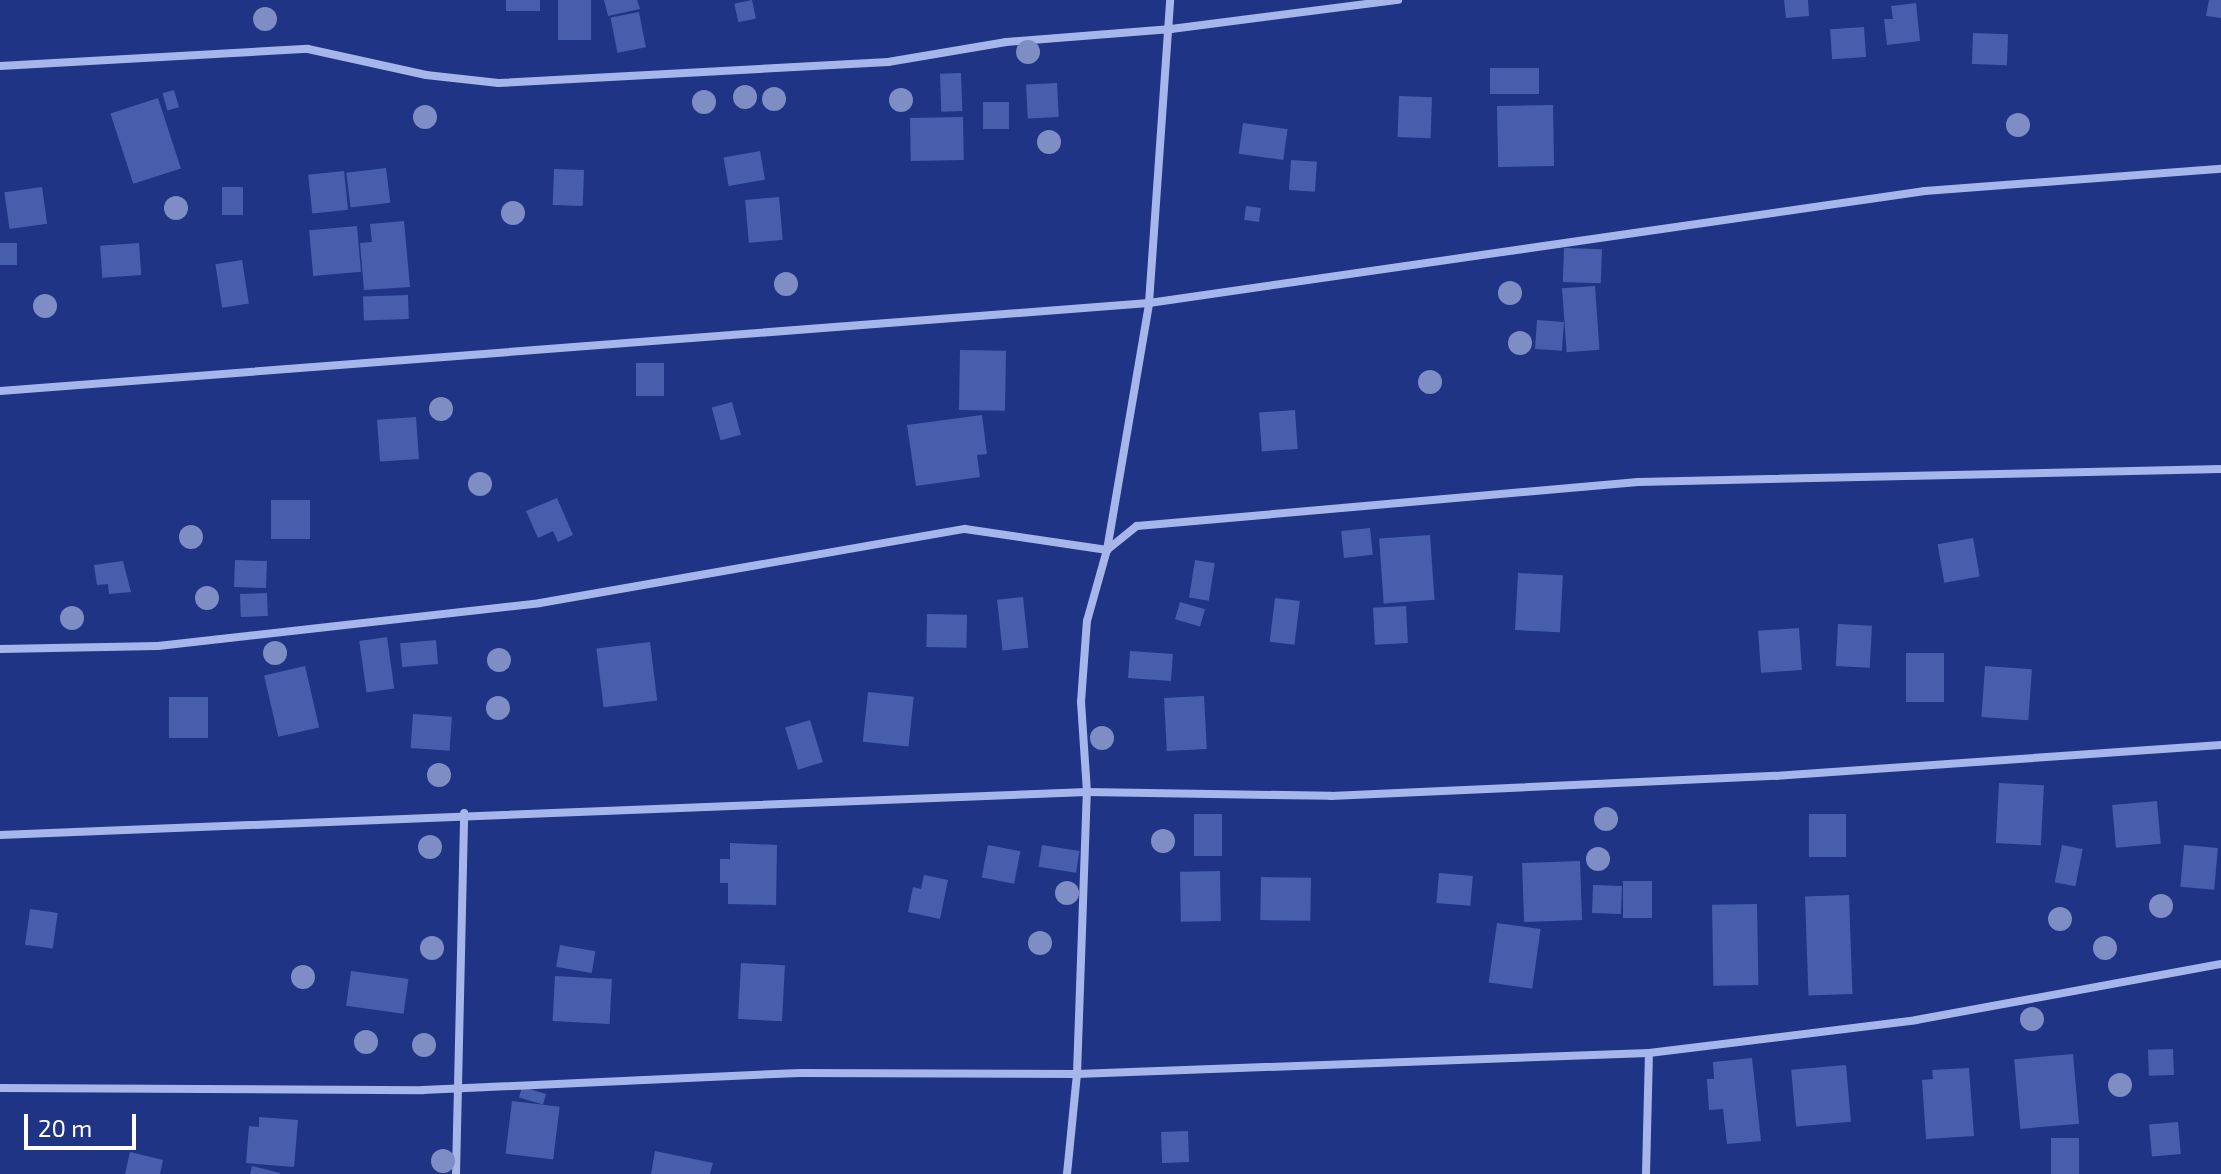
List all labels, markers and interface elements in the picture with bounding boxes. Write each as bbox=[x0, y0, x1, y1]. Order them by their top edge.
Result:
scale bar bbox=[28, 1098, 140, 1148]
text: 20 m bbox=[38, 1113, 92, 1142]

